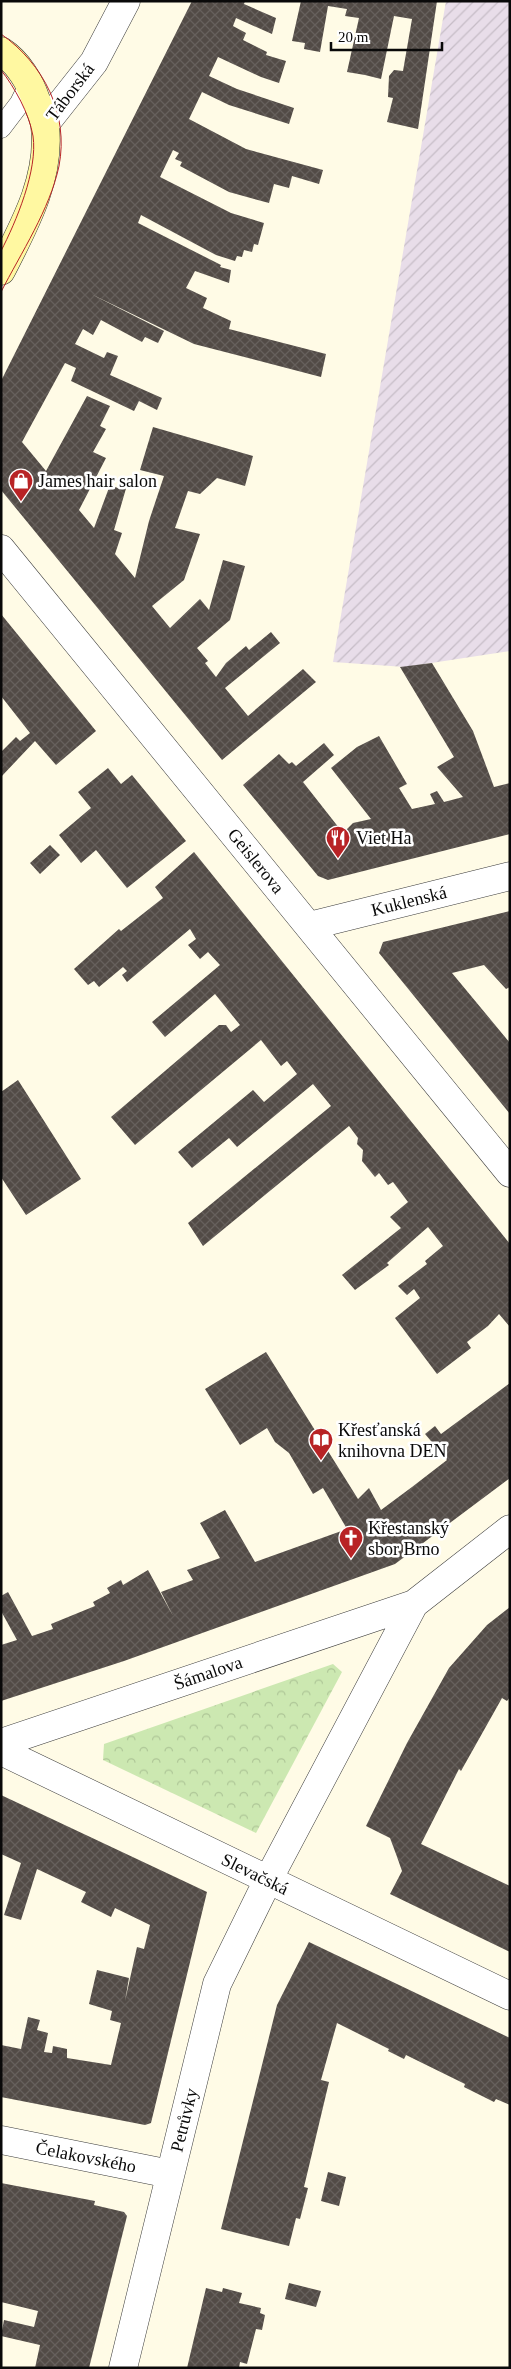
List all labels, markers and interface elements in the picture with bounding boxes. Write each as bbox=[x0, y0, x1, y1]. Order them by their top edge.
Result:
scale bar bbox=[331, 20, 442, 52]
text: 20 m bbox=[338, 29, 369, 45]
street label: Táborská bbox=[42, 59, 98, 125]
shop icon: James hair salon bbox=[8, 468, 34, 502]
place label: James hair salon bbox=[38, 471, 157, 491]
street label: Geislerova bbox=[224, 824, 288, 898]
restaurant icon: Viet Ha bbox=[325, 825, 351, 859]
place label: Viet Ha bbox=[356, 828, 411, 848]
street label: Kuklenská bbox=[369, 882, 449, 920]
place label: Křesťanská knihovna DEN bbox=[338, 1420, 446, 1461]
library icon: Křesťanská knihovna DEN bbox=[308, 1427, 334, 1461]
place label: Křestanský sbor Brno bbox=[368, 1518, 449, 1559]
church icon: Křestanský sbor Brno bbox=[338, 1525, 364, 1559]
street label: Šámalova bbox=[171, 1651, 245, 1694]
street label: Slevačská bbox=[218, 1849, 292, 1899]
street label: Petrůvky bbox=[166, 2086, 202, 2154]
street label: Čelakovského bbox=[34, 2136, 138, 2177]

